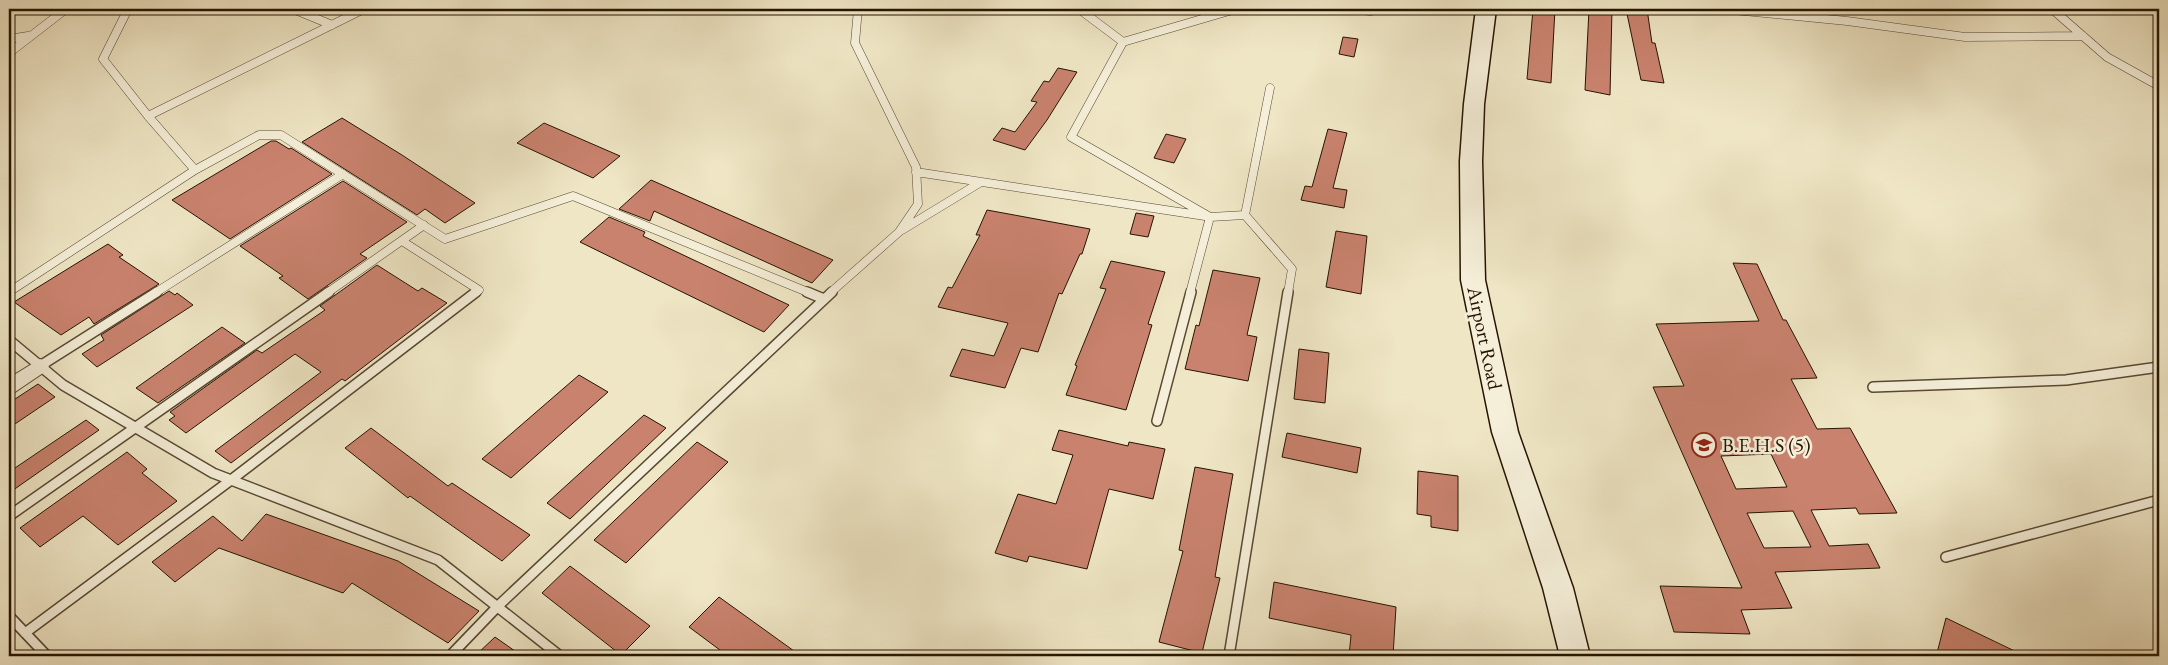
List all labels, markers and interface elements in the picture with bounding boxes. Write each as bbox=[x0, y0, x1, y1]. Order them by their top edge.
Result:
street label: Airport Road bbox=[1461, 283, 1509, 393]
school or university icon: B.E.H.S (5) bbox=[1691, 432, 1717, 458]
place label: B.E.H.S (5) bbox=[1722, 432, 1811, 458]

